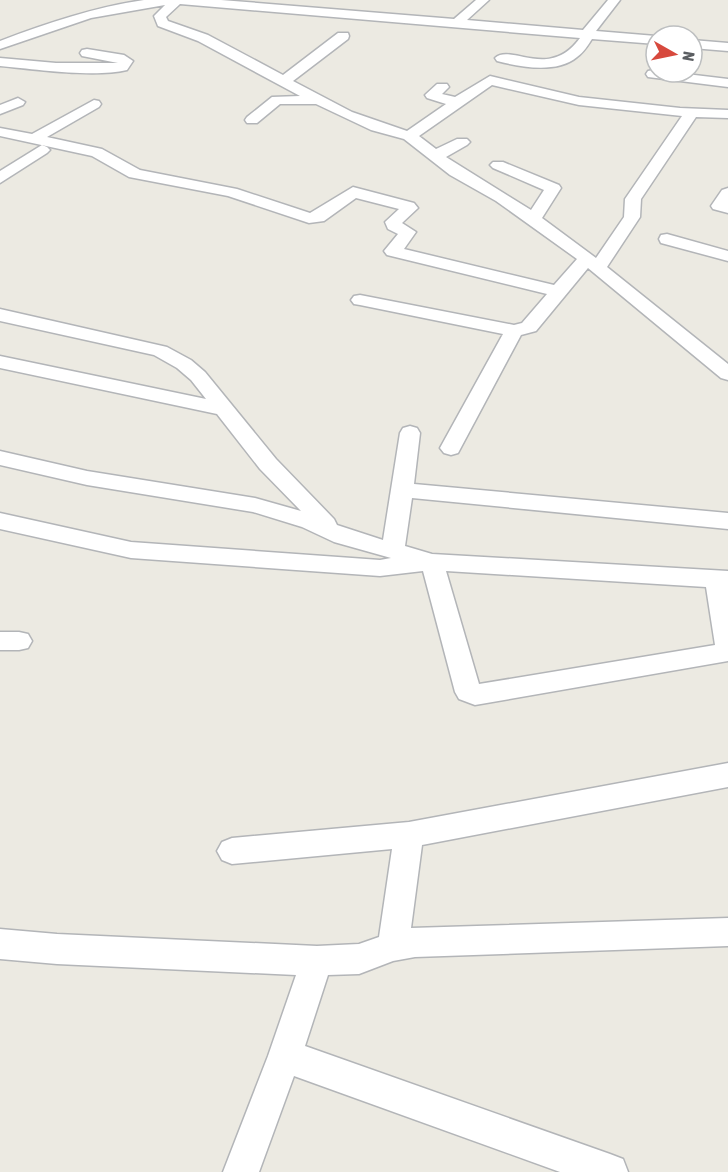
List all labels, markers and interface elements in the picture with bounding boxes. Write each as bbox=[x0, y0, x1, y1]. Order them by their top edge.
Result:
north arrow bbox=[644, 24, 704, 84]
text: N bbox=[679, 50, 698, 62]

